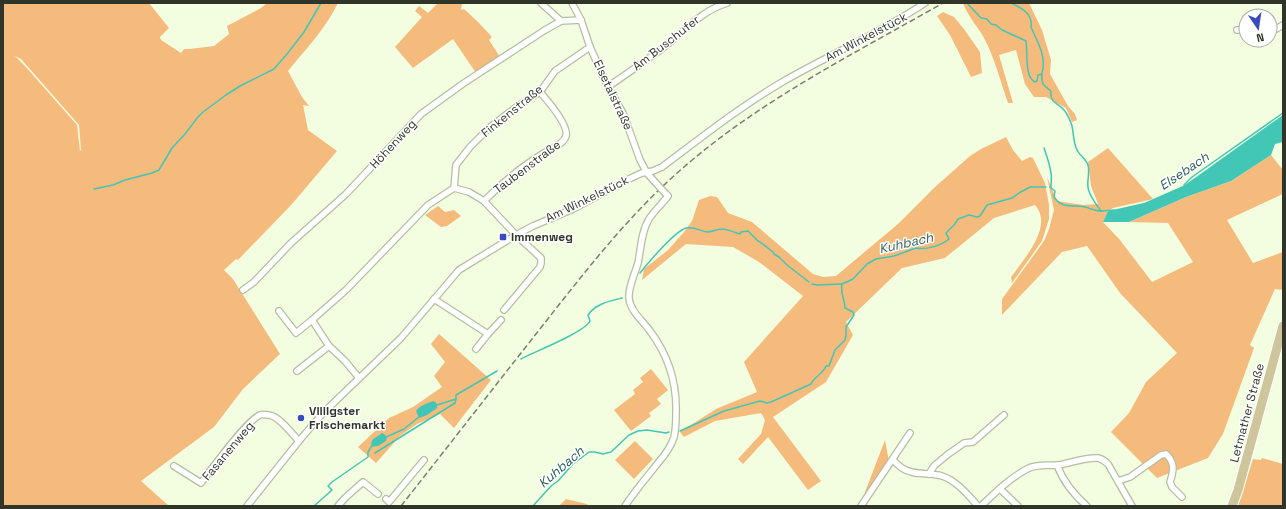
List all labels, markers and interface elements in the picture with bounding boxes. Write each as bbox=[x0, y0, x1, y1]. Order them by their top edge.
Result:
street label: Am Winkelstück bbox=[822, 8, 910, 65]
north arrow bbox=[1238, 8, 1278, 48]
street label: Am Buschufer bbox=[629, 11, 703, 74]
text: N bbox=[1255, 30, 1265, 45]
street label: Elsetalstraße bbox=[590, 57, 636, 133]
street label: Finkenstraße bbox=[478, 81, 546, 141]
street label: Höhenweg bbox=[366, 116, 420, 172]
street label: Taubenstraße bbox=[490, 137, 564, 197]
water label: Elsebach bbox=[1156, 148, 1213, 194]
street label: Am Winkelstück bbox=[543, 172, 632, 226]
water label: Kuhbach bbox=[877, 228, 936, 257]
place label: Immenweg bbox=[511, 229, 573, 245]
marker: Immenweg bbox=[498, 232, 508, 242]
street label: Letmather Straße bbox=[1226, 362, 1268, 464]
place label: Villigster Frischemarkt bbox=[309, 403, 385, 433]
marker: Villigster Frischemarkt bbox=[296, 413, 306, 423]
street label: Fasanenweg bbox=[199, 418, 257, 484]
water label: Kuhbach bbox=[535, 442, 588, 492]

